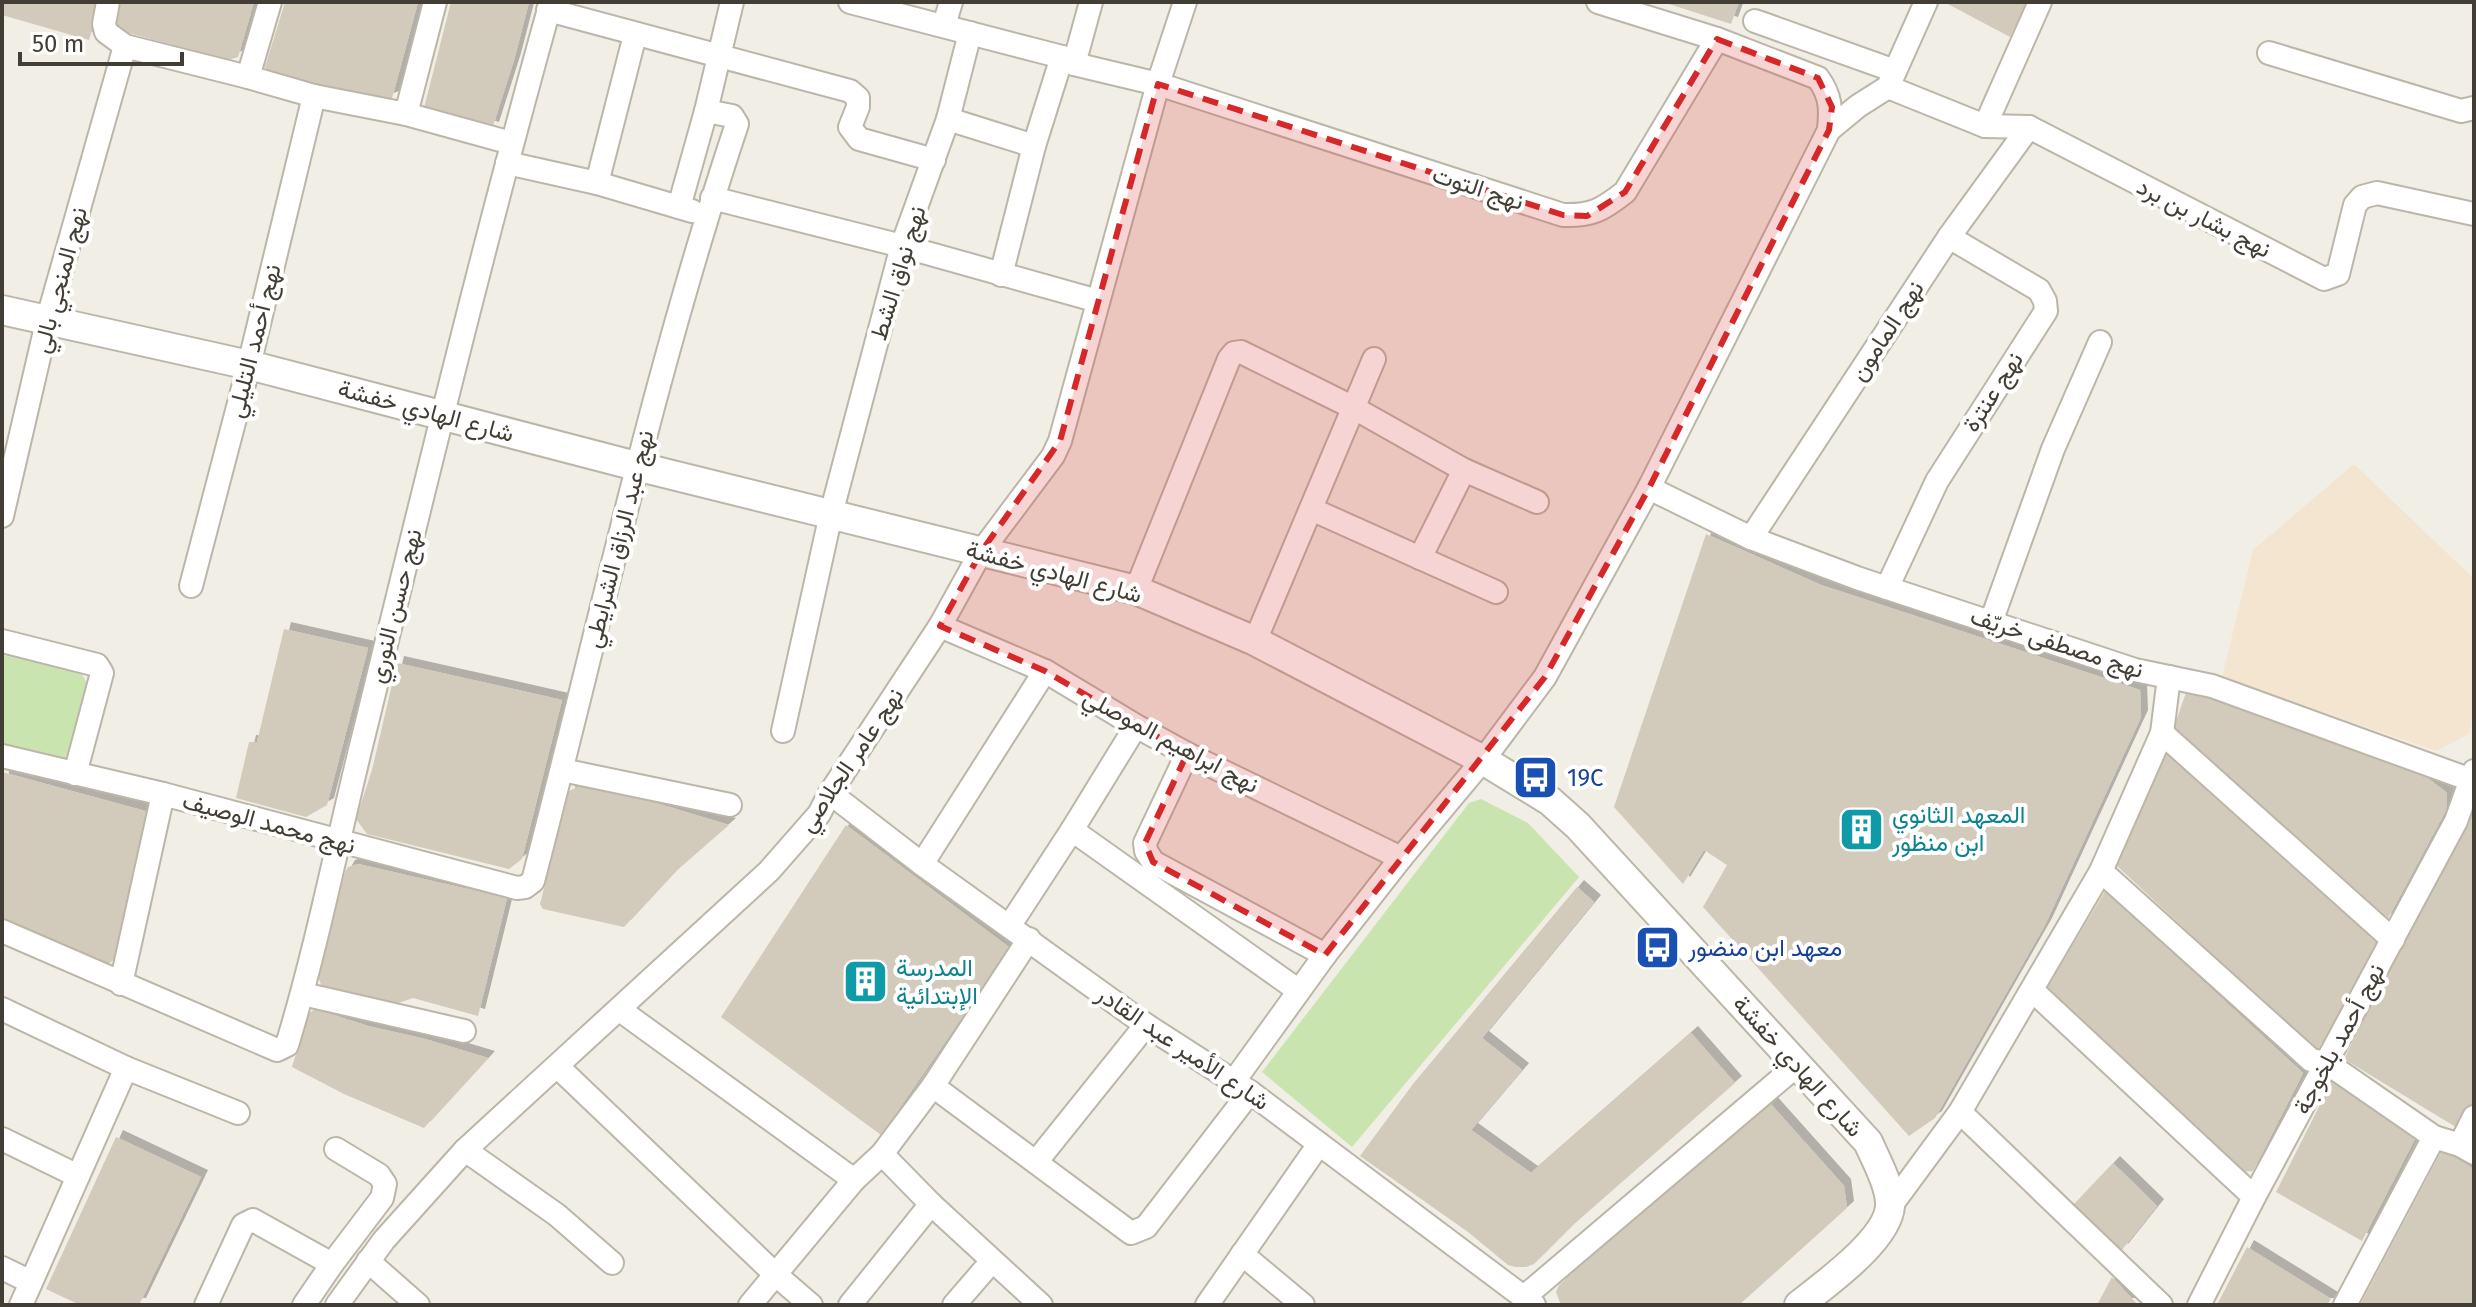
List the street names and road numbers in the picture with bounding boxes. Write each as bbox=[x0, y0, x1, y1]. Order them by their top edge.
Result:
street label: نهج التوت bbox=[1428, 160, 1527, 219]
street label: نهج بشار بن برد bbox=[2131, 172, 2276, 266]
street label: نهج نواق الشط bbox=[864, 203, 935, 344]
street label: نهج المنجي بالي bbox=[27, 204, 98, 357]
street label: نهج أحمد التليلي bbox=[221, 261, 291, 422]
street label: نهج المامون bbox=[1844, 276, 1932, 388]
street label: نهج عنترة bbox=[1957, 347, 2032, 439]
street label: شارع الهادي خفشة bbox=[334, 374, 517, 453]
street label: نهج عبد الرزاق الشرايطي bbox=[578, 427, 664, 652]
street label: نهج حسن النوري bbox=[362, 526, 433, 687]
street label: شارع الهادي خفشة bbox=[962, 535, 1145, 614]
street label: نهج مصطفى خريّف bbox=[1966, 602, 2147, 687]
street label: نهج عامر الجلاصي bbox=[792, 683, 914, 840]
street label: نهج ابراهيم الموصلي bbox=[1076, 683, 1264, 803]
street label: نهج محمد الوصيف bbox=[179, 786, 359, 862]
street label: نهج أحمد بلخوجة bbox=[2288, 959, 2393, 1120]
street label: شارع الأمير عبد القادر bbox=[1089, 979, 1275, 1118]
street label: شارع الهادي خفشة bbox=[1723, 989, 1869, 1146]

